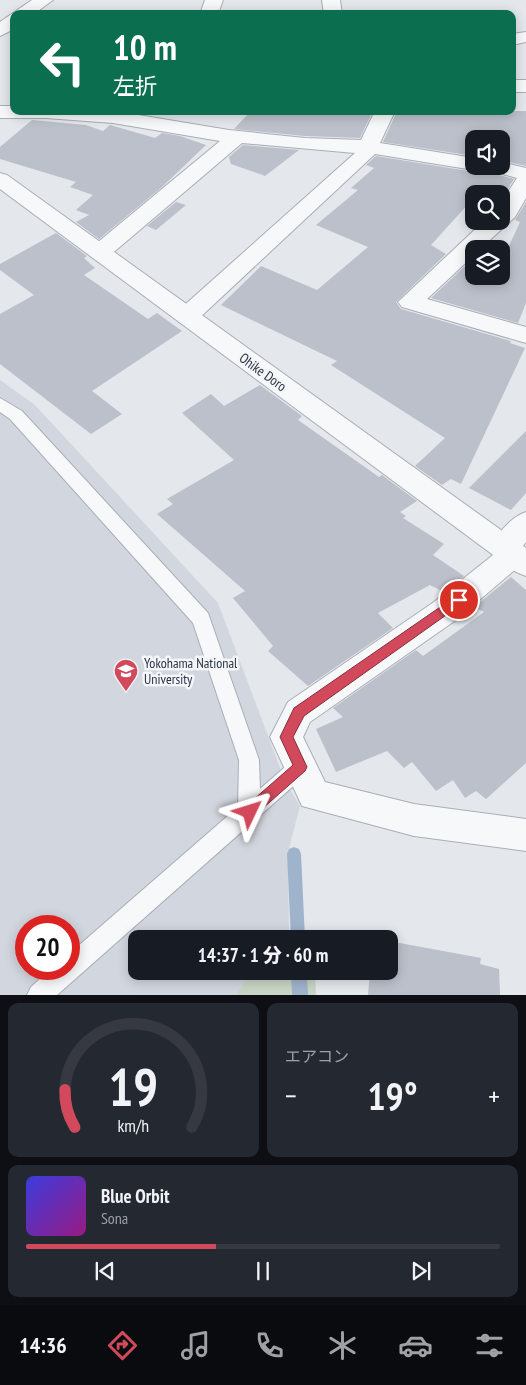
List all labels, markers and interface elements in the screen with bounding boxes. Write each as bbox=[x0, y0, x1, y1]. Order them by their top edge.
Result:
text: 10 m bbox=[113, 24, 177, 70]
icon: left bbox=[30, 30, 95, 95]
text: 左折 bbox=[113, 72, 157, 100]
map controls bbox=[465, 130, 510, 285]
button: sound bbox=[465, 130, 510, 175]
button: search bbox=[465, 185, 510, 230]
button: layers bbox=[465, 240, 510, 285]
street label: Ohike Doro bbox=[236, 349, 290, 395]
pin bbox=[438, 579, 480, 621]
icon: arrive bbox=[445, 586, 473, 614]
place label: Yokohama National University bbox=[144, 654, 238, 688]
school or university icon: Yokohama National University bbox=[113, 658, 139, 692]
position arrow bbox=[223, 785, 275, 837]
speed limit sign: 20 bbox=[15, 915, 80, 980]
text: 14:37 · 1 分 · 60 m bbox=[198, 943, 328, 967]
text: エアコン bbox=[285, 1046, 349, 1066]
text: 19 bbox=[109, 1053, 158, 1120]
text: 19° bbox=[367, 1071, 418, 1120]
text: − bbox=[285, 1077, 297, 1114]
text: + bbox=[488, 1077, 500, 1114]
text: km/h bbox=[118, 1114, 149, 1137]
text: Blue Orbit bbox=[101, 1184, 170, 1208]
text: Sona bbox=[101, 1208, 128, 1228]
icon: previous bbox=[91, 1257, 119, 1285]
icon: pause bbox=[249, 1257, 277, 1285]
icon: next bbox=[407, 1257, 435, 1285]
icon: directions bbox=[105, 1328, 140, 1363]
icon: music bbox=[178, 1328, 213, 1363]
icon: phone bbox=[252, 1328, 287, 1363]
icon: climate bbox=[325, 1328, 360, 1363]
icon: car bbox=[398, 1328, 433, 1363]
icon: filters bbox=[472, 1328, 507, 1363]
text: 14:36 bbox=[19, 1331, 67, 1359]

